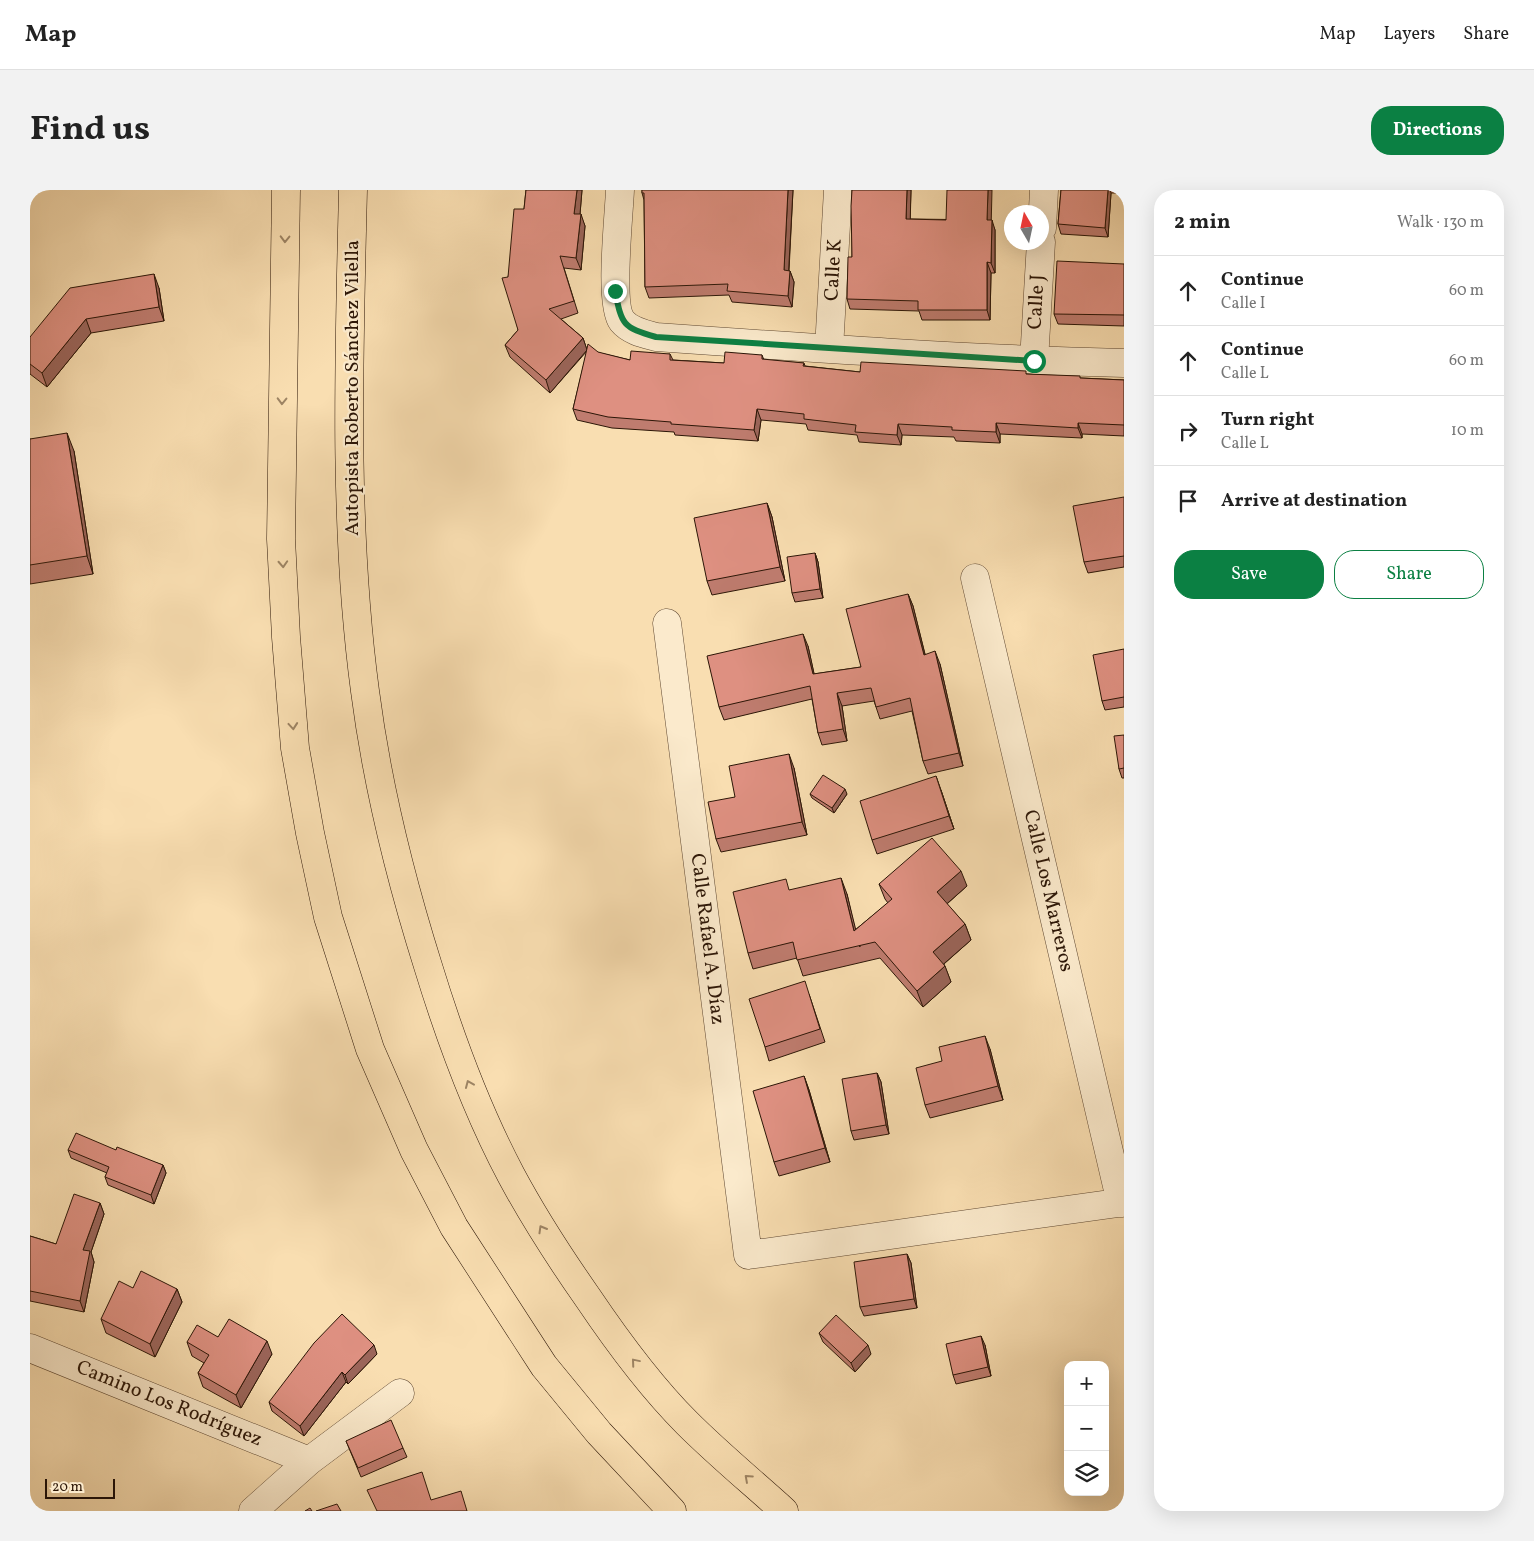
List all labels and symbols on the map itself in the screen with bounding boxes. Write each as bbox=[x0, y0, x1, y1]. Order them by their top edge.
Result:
north arrow bbox=[1004, 205, 1049, 250]
one-way arrow bbox=[279, 235, 290, 243]
street label: Calle K bbox=[818, 238, 850, 302]
street label: Autopista Roberto Sánchez Vilella bbox=[339, 240, 367, 536]
street label: Calle J bbox=[1022, 274, 1052, 330]
route end bbox=[604, 280, 627, 303]
route start bbox=[1023, 350, 1046, 373]
one-way arrow bbox=[277, 398, 287, 405]
one-way arrow bbox=[277, 560, 288, 568]
one-way arrow bbox=[288, 722, 299, 730]
street label: Calle Los Marreros bbox=[1016, 807, 1080, 975]
street label: Calle Rafael A. Díaz bbox=[683, 852, 731, 1026]
one-way arrow bbox=[465, 1080, 475, 1089]
one-way arrow bbox=[538, 1225, 548, 1234]
street label: Camino Los Rodríguez bbox=[72, 1354, 266, 1454]
one-way arrow bbox=[633, 1359, 641, 1368]
one-way arrow bbox=[745, 1475, 754, 1484]
scale bar bbox=[45, 1476, 115, 1499]

